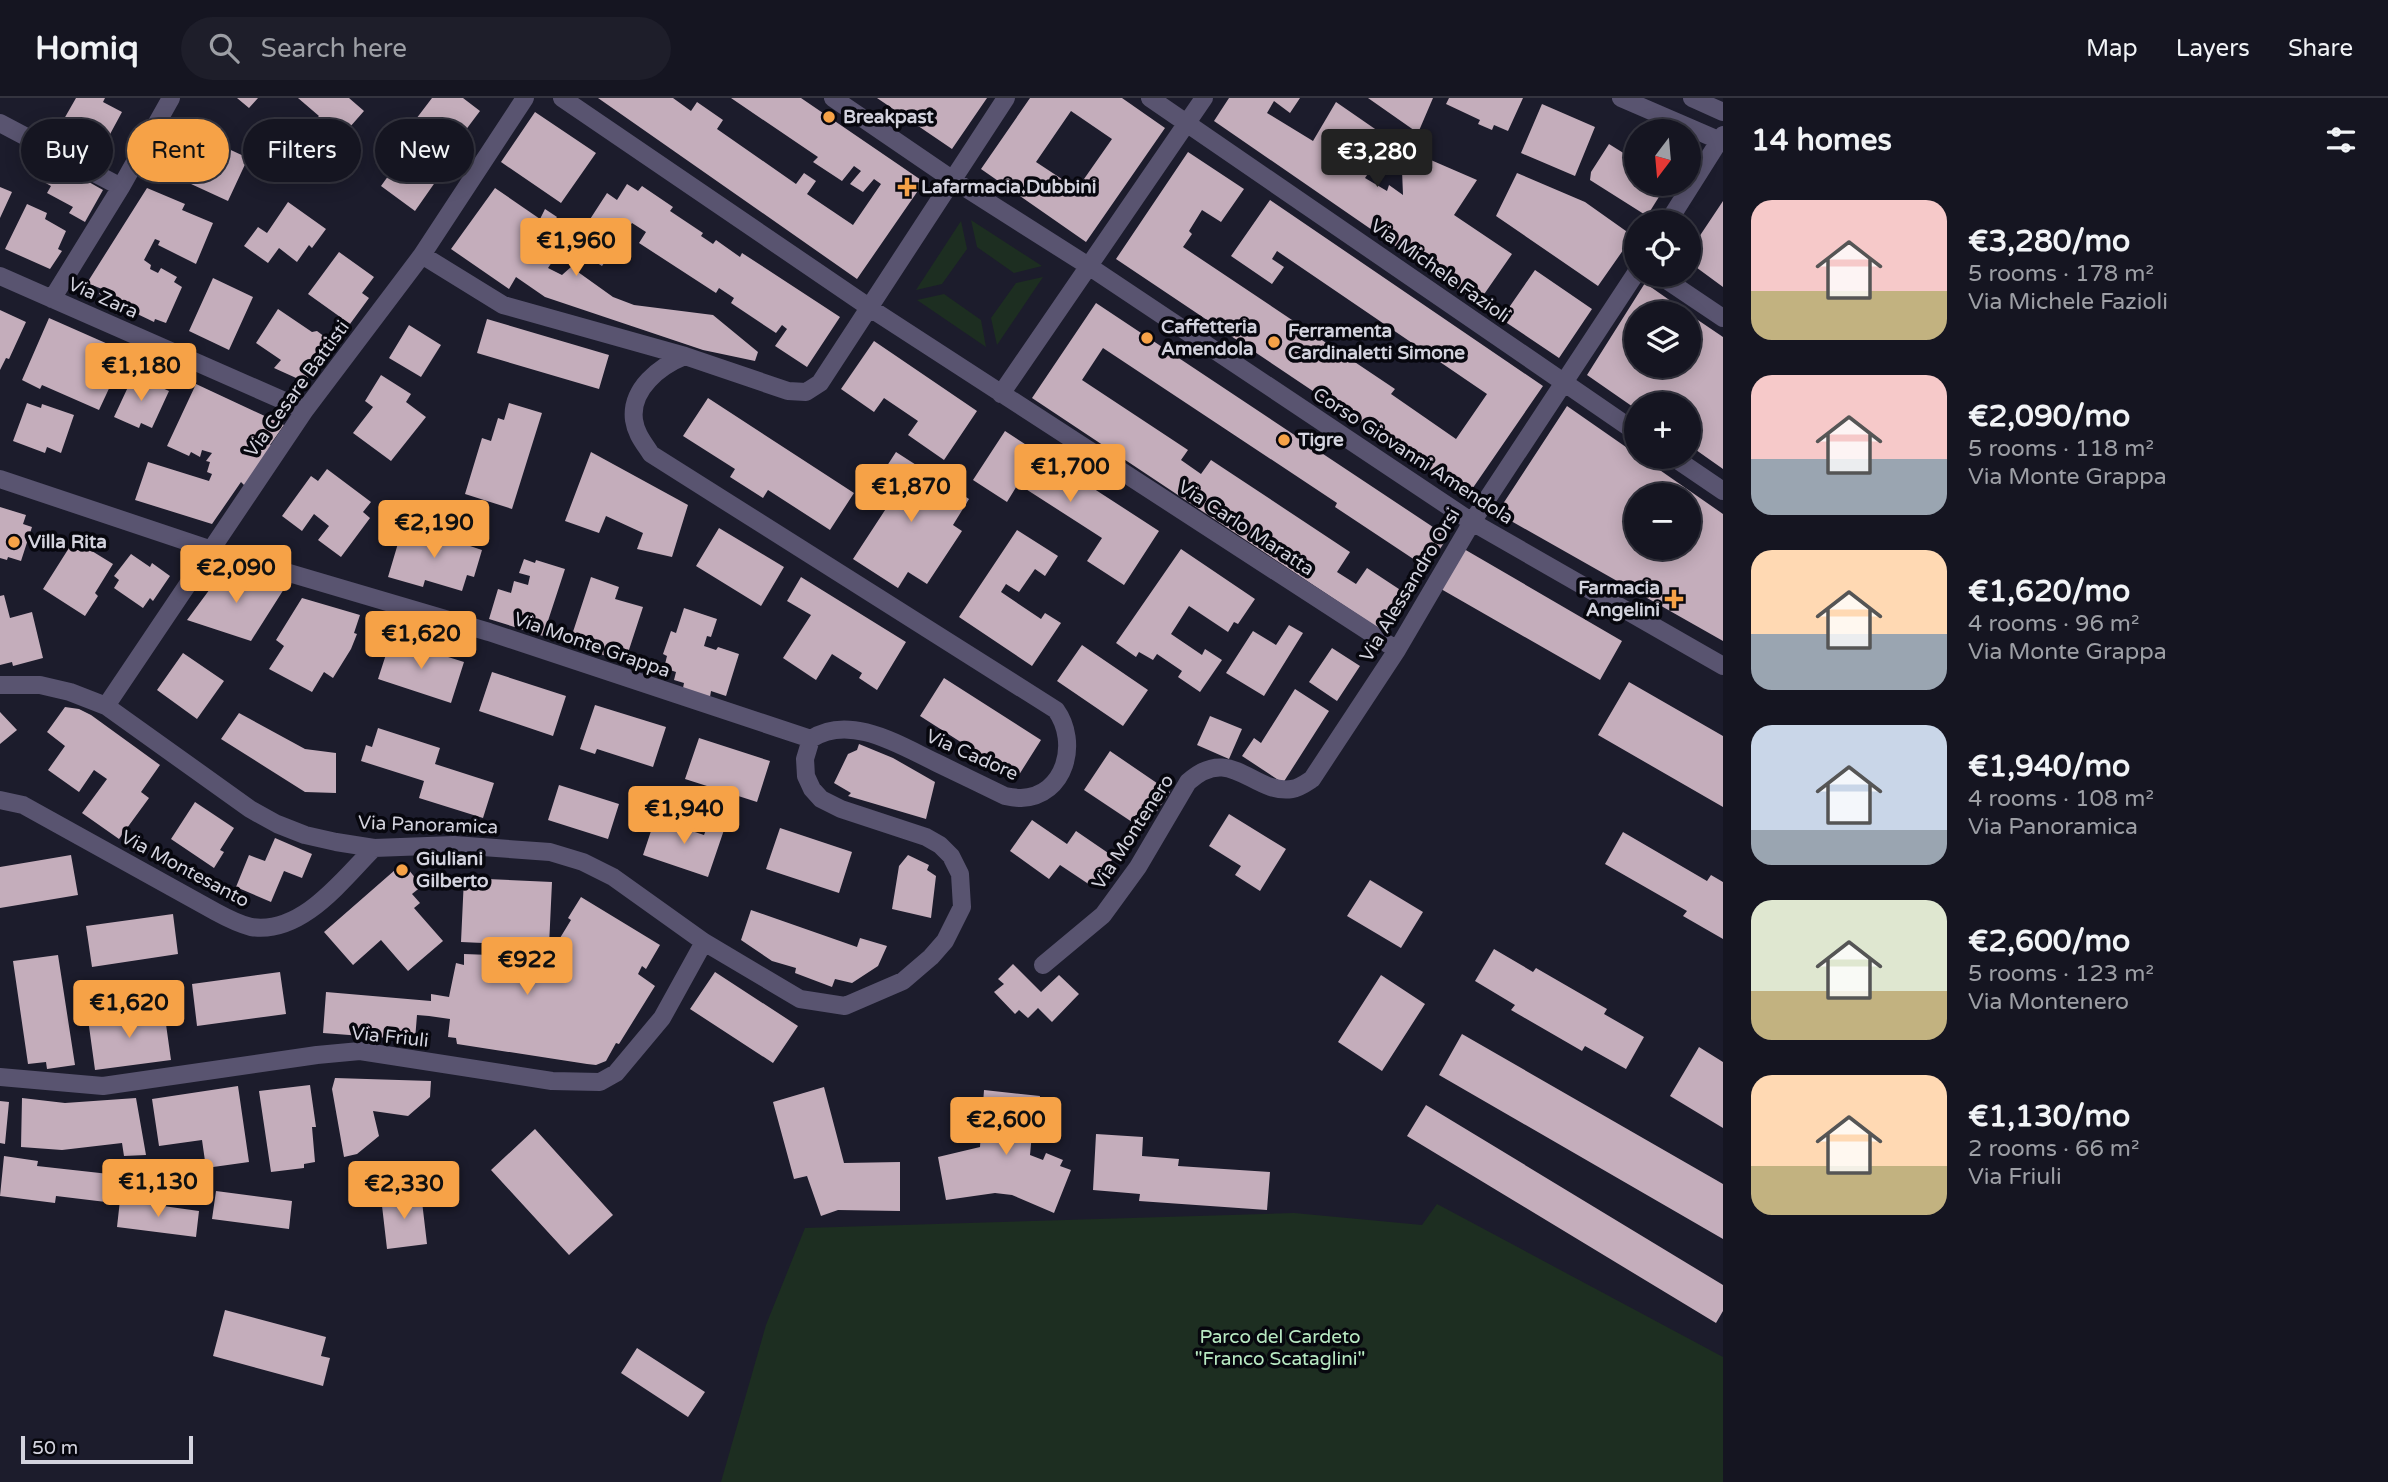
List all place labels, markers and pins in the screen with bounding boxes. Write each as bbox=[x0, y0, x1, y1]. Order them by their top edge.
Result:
place label: Breakpast bbox=[843, 106, 935, 129]
marker: Breakpast bbox=[821, 109, 837, 125]
pin: €3,280 bbox=[1320, 130, 1434, 189]
place label: Lafarmacia.Dubbini bbox=[921, 176, 1097, 198]
marker: Lafarmacia.Dubbini bbox=[899, 179, 915, 195]
pin: €1,960 bbox=[519, 218, 633, 278]
place label: Caffetteria Amendola bbox=[1161, 316, 1257, 360]
place label: Ferramenta Cardinaletti Simone bbox=[1288, 320, 1465, 364]
marker: Caffetteria Amendola bbox=[1139, 330, 1155, 346]
marker: Ferramenta Cardinaletti Simone bbox=[1266, 334, 1282, 350]
pin: €1,180 bbox=[84, 344, 198, 403]
place label: Tigre bbox=[1297, 429, 1344, 452]
marker: Tigre bbox=[1276, 432, 1292, 448]
pin: €1,700 bbox=[1013, 444, 1127, 504]
pin: €1,870 bbox=[854, 464, 968, 524]
pin: €2,190 bbox=[377, 500, 491, 560]
place label: Villa Rita bbox=[28, 531, 107, 553]
marker: Villa Rita bbox=[6, 534, 22, 550]
pin: €2,090 bbox=[179, 546, 293, 605]
place label: Farmacia Angelini bbox=[1578, 577, 1660, 622]
marker: Farmacia Angelini bbox=[1666, 591, 1682, 607]
pin: €1,620 bbox=[364, 612, 478, 671]
pin: €1,940 bbox=[627, 786, 741, 846]
place label: Giuliani Gilberto bbox=[416, 848, 489, 892]
marker: Giuliani Gilberto bbox=[394, 862, 410, 878]
pin: €922 bbox=[486, 937, 568, 997]
pin: €1,620 bbox=[72, 981, 186, 1040]
pin: €2,600 bbox=[949, 1098, 1063, 1157]
pin: €1,130 bbox=[101, 1160, 215, 1219]
pin: €2,330 bbox=[347, 1162, 461, 1221]

